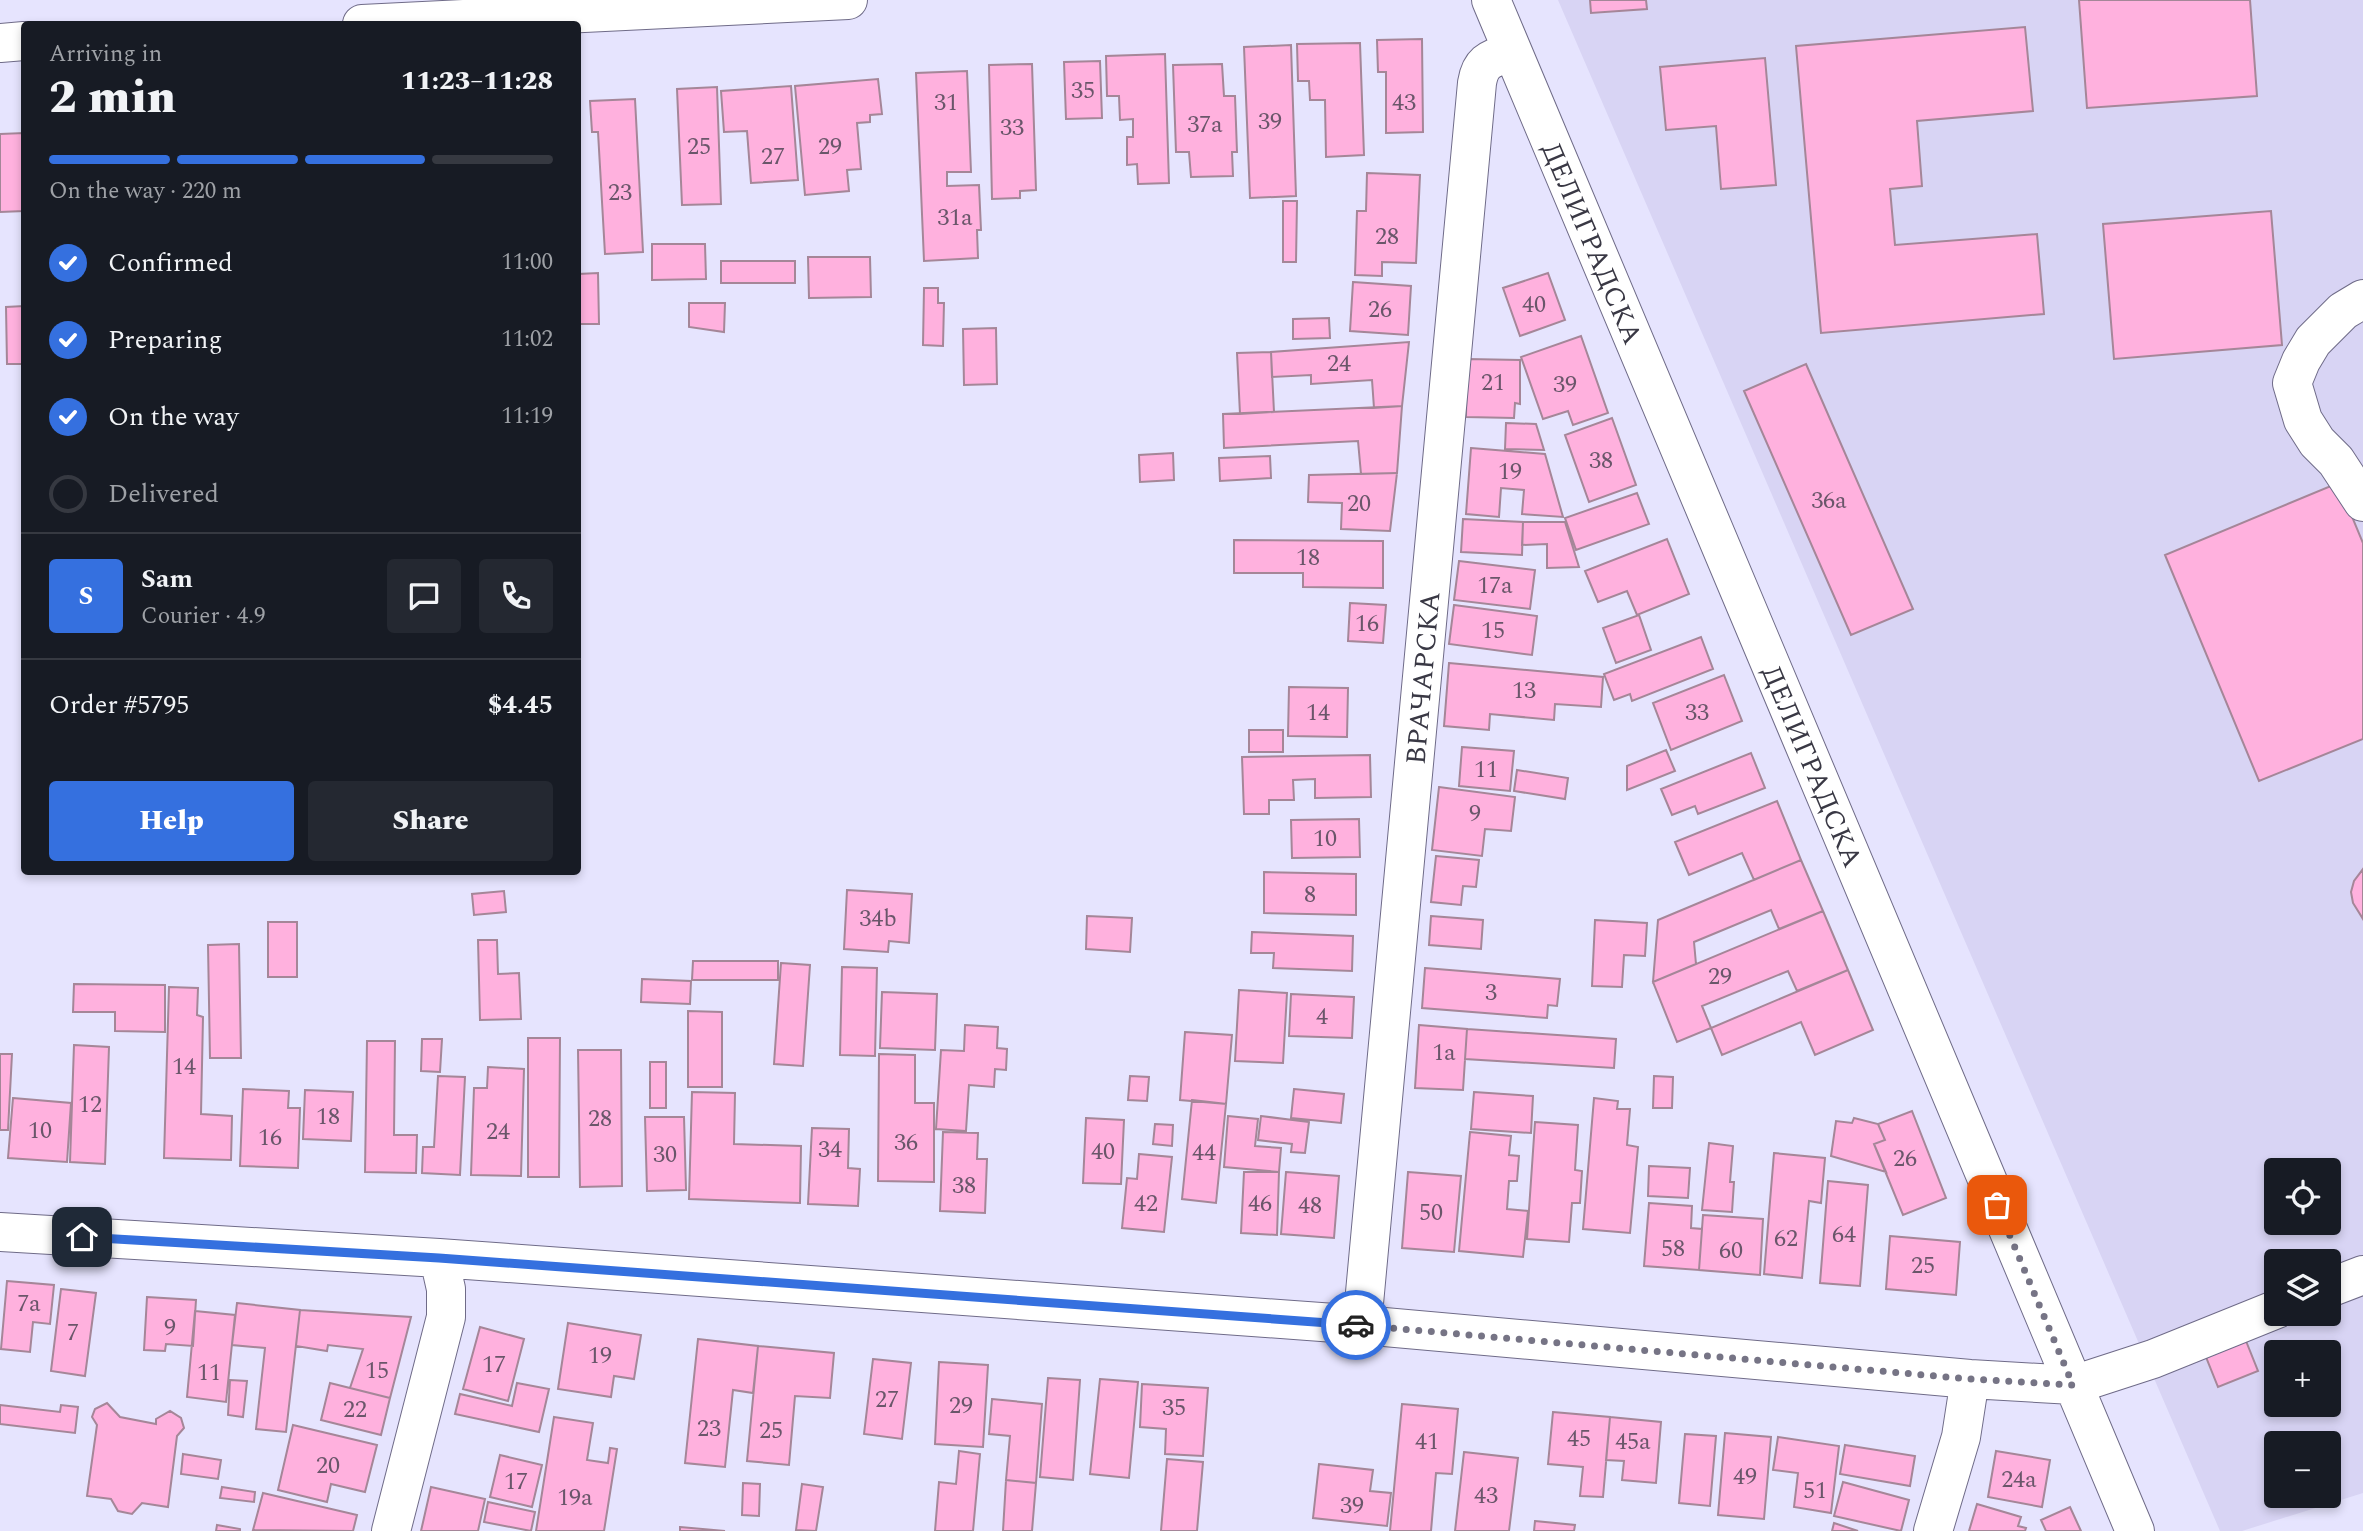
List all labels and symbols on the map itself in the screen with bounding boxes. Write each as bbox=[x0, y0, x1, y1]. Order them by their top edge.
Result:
house number: 35 bbox=[1071, 73, 1095, 109]
house number: 31 bbox=[934, 85, 958, 121]
house number: 43 bbox=[1392, 85, 1416, 121]
house number: 39 bbox=[1258, 104, 1282, 140]
house number: 37a bbox=[1187, 107, 1223, 143]
house number: 33 bbox=[1000, 110, 1024, 146]
house number: 25 bbox=[687, 129, 711, 165]
house number: 29 bbox=[818, 129, 842, 165]
street label: ДЕЛИГРАДСКА bbox=[1530, 136, 1654, 351]
house number: 27 bbox=[761, 139, 785, 175]
house number: 23 bbox=[608, 175, 632, 211]
house number: 31a bbox=[937, 200, 973, 236]
house number: 28 bbox=[1375, 219, 1399, 255]
house number: 40 bbox=[1522, 287, 1546, 323]
house number: 26 bbox=[1368, 292, 1392, 328]
house number: 24 bbox=[1327, 346, 1351, 382]
house number: 21 bbox=[1481, 365, 1505, 401]
house number: 39 bbox=[1553, 367, 1577, 403]
house number: 38 bbox=[1589, 443, 1613, 479]
house number: 19 bbox=[1498, 454, 1522, 490]
house number: 36a bbox=[1811, 483, 1847, 519]
house number: 20 bbox=[1347, 486, 1371, 522]
house number: 18 bbox=[1296, 540, 1320, 576]
house number: 17a bbox=[1477, 568, 1513, 604]
street label: ВРАЧАРСКА bbox=[1395, 590, 1452, 766]
house number: 16 bbox=[1355, 606, 1379, 642]
house number: 15 bbox=[1481, 613, 1505, 649]
street label: ДЕЛИГРАДСКА bbox=[1750, 659, 1874, 874]
house number: 13 bbox=[1512, 673, 1536, 709]
house number: 14 bbox=[1306, 695, 1330, 731]
house number: 33 bbox=[1685, 695, 1709, 731]
house number: 11 bbox=[1474, 752, 1498, 788]
house number: 9 bbox=[1469, 796, 1481, 832]
house number: 10 bbox=[1313, 821, 1337, 857]
house number: 8 bbox=[1304, 877, 1316, 913]
house number: 34b bbox=[859, 901, 897, 937]
house number: 29 bbox=[1708, 959, 1732, 995]
house number: 3 bbox=[1485, 975, 1497, 1011]
house number: 4 bbox=[1316, 999, 1328, 1035]
house number: 1a bbox=[1432, 1035, 1456, 1071]
house number: 14 bbox=[172, 1049, 196, 1085]
house number: 12 bbox=[78, 1087, 102, 1123]
house number: 18 bbox=[316, 1099, 340, 1135]
house number: 28 bbox=[588, 1101, 612, 1137]
house number: 10 bbox=[28, 1113, 52, 1149]
house number: 24 bbox=[486, 1114, 510, 1150]
house number: 16 bbox=[258, 1120, 282, 1156]
house number: 36 bbox=[894, 1125, 918, 1161]
house number: 34 bbox=[818, 1132, 842, 1168]
house number: 40 bbox=[1091, 1134, 1115, 1170]
house number: 44 bbox=[1192, 1135, 1216, 1171]
house number: 30 bbox=[653, 1137, 677, 1173]
house number: 26 bbox=[1893, 1141, 1917, 1177]
house number: 38 bbox=[952, 1168, 976, 1204]
pin bbox=[1967, 1175, 2027, 1235]
house number: 42 bbox=[1134, 1186, 1158, 1222]
house number: 46 bbox=[1248, 1186, 1272, 1222]
house number: 48 bbox=[1298, 1188, 1322, 1224]
house number: 50 bbox=[1419, 1195, 1443, 1231]
pin bbox=[52, 1207, 112, 1267]
house number: 64 bbox=[1832, 1217, 1856, 1253]
house number: 62 bbox=[1774, 1221, 1798, 1257]
house number: 58 bbox=[1661, 1231, 1685, 1267]
house number: 60 bbox=[1719, 1233, 1743, 1269]
house number: 25 bbox=[1911, 1248, 1935, 1284]
house number: 7a bbox=[17, 1286, 41, 1322]
courier bbox=[1321, 1290, 1391, 1360]
house number: 9 bbox=[164, 1310, 176, 1346]
house number: 7 bbox=[67, 1315, 79, 1351]
house number: 19 bbox=[588, 1338, 612, 1374]
house number: 17 bbox=[482, 1347, 506, 1383]
house number: 15 bbox=[365, 1353, 389, 1389]
house number: 11 bbox=[197, 1355, 221, 1391]
house number: 27 bbox=[875, 1382, 899, 1418]
house number: 29 bbox=[949, 1388, 973, 1424]
house number: 35 bbox=[1162, 1390, 1186, 1426]
house number: 22 bbox=[343, 1392, 367, 1428]
house number: 23 bbox=[697, 1411, 721, 1447]
house number: 25 bbox=[759, 1413, 783, 1449]
house number: 45 bbox=[1567, 1421, 1591, 1457]
house number: 41 bbox=[1415, 1424, 1439, 1460]
house number: 45a bbox=[1615, 1424, 1651, 1460]
house number: 20 bbox=[316, 1448, 340, 1484]
house number: 49 bbox=[1733, 1459, 1757, 1495]
house number: 24a bbox=[2001, 1462, 2037, 1498]
house number: 17 bbox=[504, 1464, 528, 1500]
house number: 51 bbox=[1803, 1473, 1827, 1509]
house number: 43 bbox=[1474, 1478, 1498, 1514]
house number: 19a bbox=[557, 1480, 593, 1516]
house number: 39 bbox=[1340, 1488, 1364, 1524]

